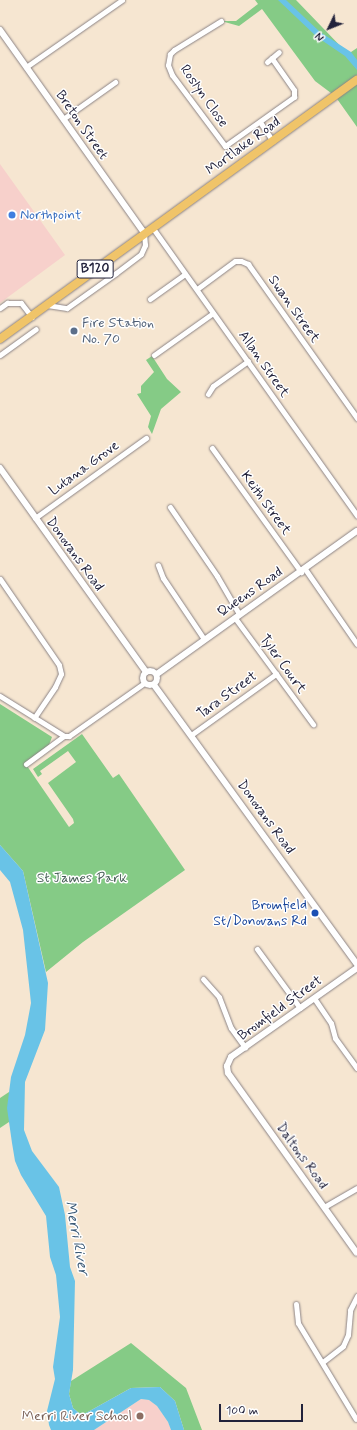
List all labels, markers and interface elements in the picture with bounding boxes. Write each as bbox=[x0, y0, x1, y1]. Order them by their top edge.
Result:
north arrow bbox=[309, 8, 349, 48]
text: N bbox=[313, 29, 328, 44]
street label: Roslyn Close bbox=[176, 61, 232, 131]
street label: Breton Street bbox=[51, 86, 113, 164]
street label: Mortlake Road bbox=[203, 114, 283, 178]
place label: Northpoint bbox=[20, 207, 82, 223]
marker: Northpoint bbox=[7, 210, 17, 220]
road number: B120 bbox=[76, 258, 114, 280]
street label: Swan Street bbox=[264, 272, 324, 346]
place label: Fire Station No. 70 bbox=[82, 315, 150, 348]
marker: Fire Station No. 70 bbox=[69, 326, 79, 336]
street label: Allan Street bbox=[235, 327, 293, 401]
street label: Lutana Grove bbox=[46, 437, 122, 499]
street label: Keith Street bbox=[237, 468, 295, 538]
street label: Donovans Road bbox=[43, 514, 107, 594]
street label: Queens Road bbox=[215, 564, 285, 620]
street label: Tyler Court bbox=[257, 633, 309, 695]
street label: Tara Street bbox=[194, 668, 260, 722]
street label: Donovans Road bbox=[234, 777, 298, 857]
park label: St James Park bbox=[38, 870, 126, 886]
place label: Bromfield St/Donovans Rd bbox=[214, 897, 307, 930]
marker: Bromfield St/Donovans Rd bbox=[310, 908, 320, 918]
street label: Bromfield Street bbox=[235, 972, 325, 1044]
street label: Daltons Road bbox=[273, 1120, 331, 1192]
water label: Merri River bbox=[60, 1200, 92, 1276]
scale bar bbox=[221, 1396, 305, 1422]
text: 100 m bbox=[226, 1403, 258, 1419]
place label: Merri River School bbox=[22, 1408, 132, 1424]
marker: Merri River School bbox=[135, 1411, 145, 1421]

